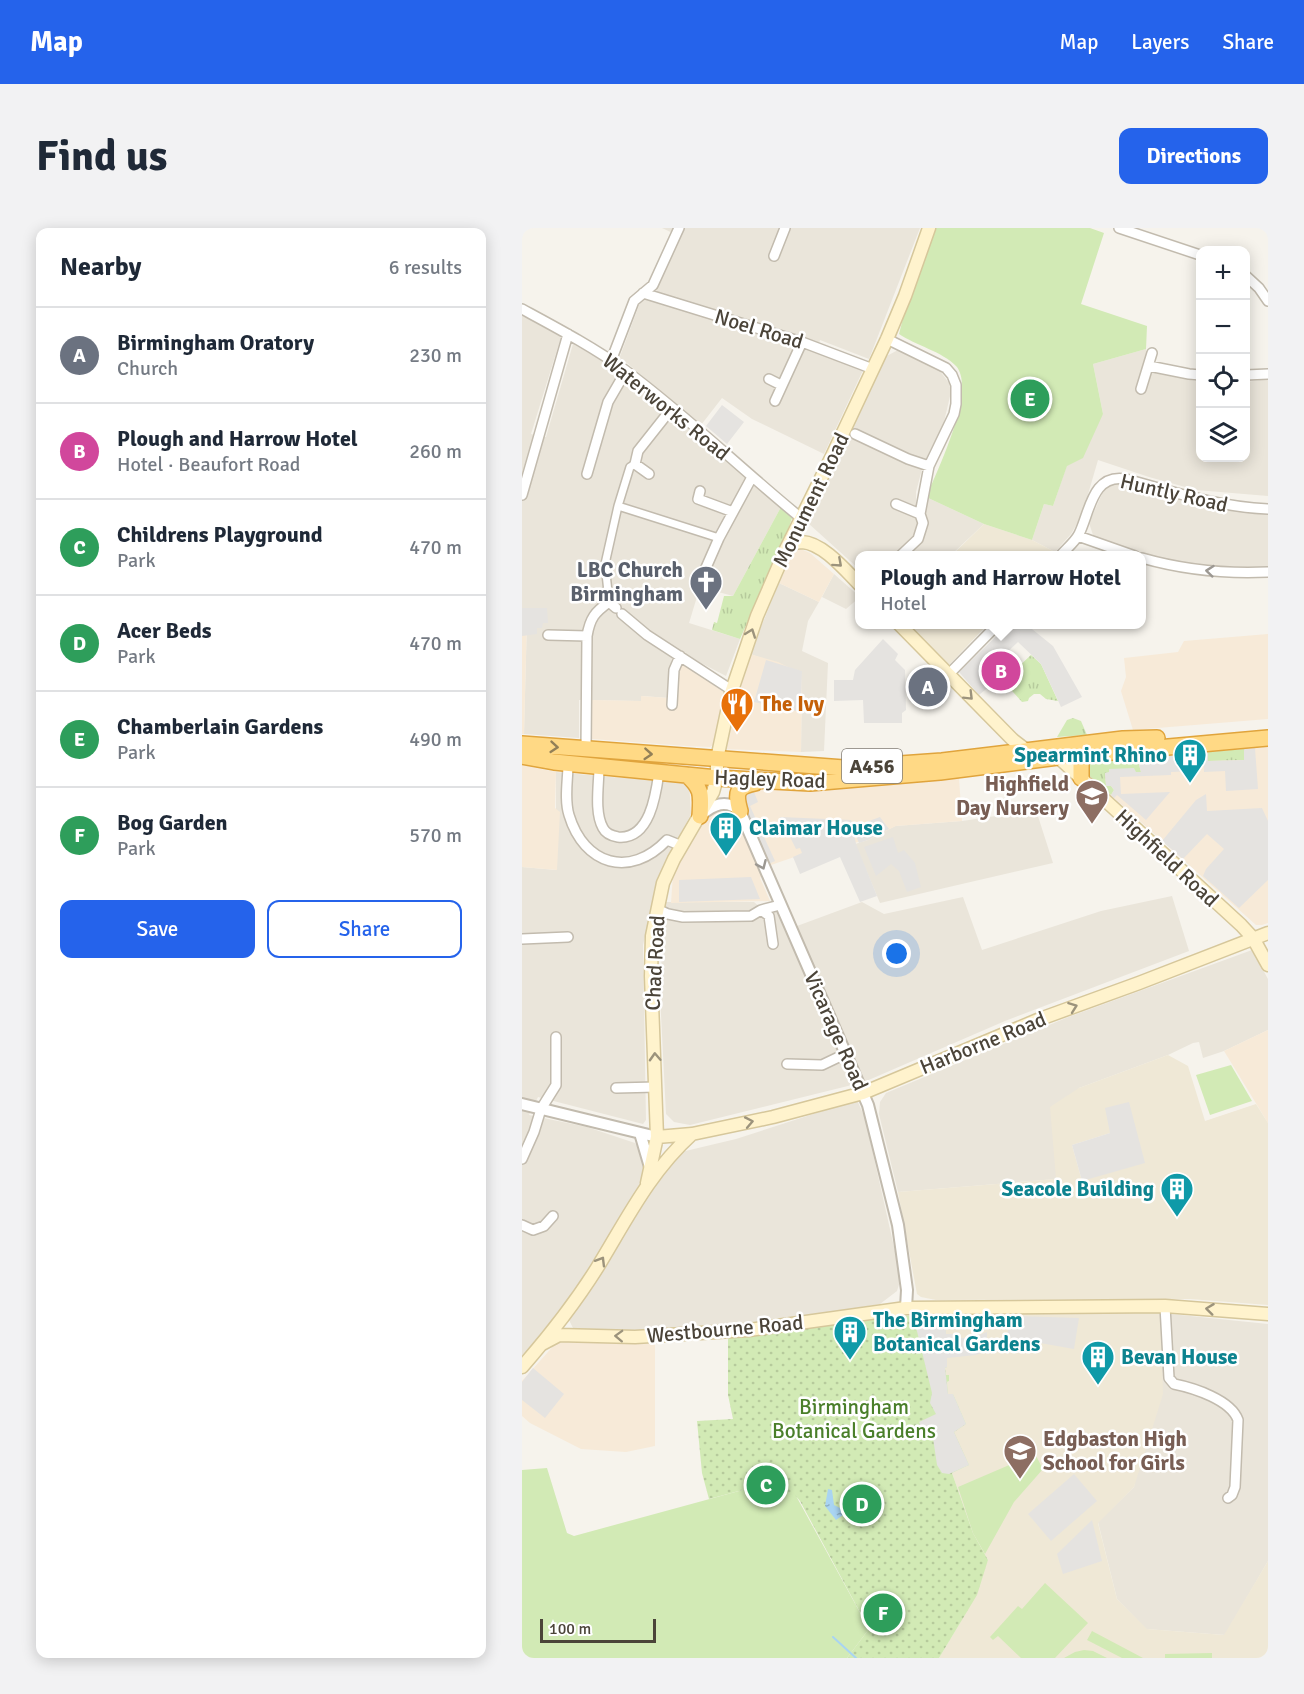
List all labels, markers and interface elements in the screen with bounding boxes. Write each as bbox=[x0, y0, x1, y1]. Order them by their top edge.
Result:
text: Map bbox=[30, 25, 83, 59]
text: Map bbox=[1060, 29, 1098, 55]
text: Layers bbox=[1131, 29, 1189, 55]
text: Share bbox=[1222, 29, 1274, 55]
button: Directions bbox=[1119, 128, 1268, 184]
text: Find us bbox=[36, 131, 167, 182]
map controls bbox=[1196, 246, 1250, 462]
button: + bbox=[1196, 246, 1250, 300]
text: Nearby bbox=[60, 251, 141, 283]
text: 6 results bbox=[389, 255, 462, 280]
button: − bbox=[1196, 300, 1250, 354]
street label: Noel Road bbox=[711, 303, 807, 355]
text: Birmingham Oratory bbox=[117, 329, 314, 356]
text: A bbox=[73, 343, 86, 368]
text: 230 m bbox=[409, 343, 462, 368]
street label: Waterworks Road bbox=[597, 348, 735, 466]
button: locate bbox=[1196, 354, 1250, 408]
text: Church bbox=[117, 356, 178, 381]
pin: E bbox=[1010, 376, 1050, 422]
button: layers bbox=[1196, 408, 1250, 462]
text: Plough and Harrow Hotel bbox=[117, 425, 358, 452]
street label: Monument Road bbox=[767, 428, 855, 572]
text: B bbox=[73, 439, 86, 464]
text: 260 m bbox=[409, 439, 462, 464]
text: Hotel · Beaufort Road bbox=[117, 452, 300, 477]
street label: Huntly Road bbox=[1118, 468, 1230, 518]
text: Childrens Playground bbox=[117, 521, 323, 548]
text: C bbox=[73, 535, 86, 560]
text: 470 m bbox=[409, 535, 462, 560]
text: Park bbox=[117, 548, 155, 573]
popup bbox=[855, 551, 1146, 629]
one-way arrow bbox=[831, 556, 841, 567]
place label: LBC Church Birmingham bbox=[570, 557, 683, 607]
church icon: LBC Church Birmingham bbox=[688, 564, 724, 611]
text: Plough and Harrow Hotel bbox=[880, 564, 1121, 591]
one-way arrow bbox=[1205, 565, 1214, 578]
text: Hotel bbox=[880, 591, 927, 616]
text: Acer Beds bbox=[117, 617, 212, 644]
one-way arrow bbox=[743, 628, 756, 639]
text: D bbox=[73, 631, 86, 656]
text: 470 m bbox=[409, 631, 462, 656]
text: Park bbox=[117, 644, 155, 669]
pin: B bbox=[982, 648, 1020, 694]
pin: A bbox=[908, 664, 948, 710]
restaurant icon: The Ivy bbox=[719, 686, 755, 733]
one-way arrow bbox=[963, 689, 973, 700]
place label: The Ivy bbox=[760, 691, 825, 717]
text: Chamberlain Gardens bbox=[117, 713, 323, 740]
text: E bbox=[74, 727, 85, 752]
text: 490 m bbox=[409, 727, 462, 752]
building icon: Spearmint Rhino bbox=[1172, 737, 1208, 784]
text: Park bbox=[117, 740, 155, 765]
one-way arrow bbox=[549, 740, 558, 753]
place label: Spearmint Rhino bbox=[1014, 742, 1167, 768]
one-way arrow bbox=[644, 747, 653, 760]
road number: A456 bbox=[842, 749, 902, 783]
street label: Hagley Road bbox=[714, 764, 826, 794]
place label: Highfield Day Nursery bbox=[956, 771, 1070, 821]
school or university icon: Highfield Day Nursery bbox=[1074, 778, 1110, 825]
street label: Highfield Road bbox=[1110, 804, 1224, 912]
text: Bog Garden bbox=[117, 809, 228, 836]
building icon: Claimar House bbox=[708, 810, 744, 857]
place label: Claimar House bbox=[749, 815, 883, 841]
text: F bbox=[74, 823, 85, 848]
text: 570 m bbox=[409, 823, 462, 848]
text: Park bbox=[117, 836, 155, 861]
one-way arrow bbox=[755, 858, 767, 869]
button: Save bbox=[60, 900, 255, 958]
button: Share bbox=[267, 900, 462, 958]
street label: Chad Road bbox=[640, 915, 670, 1011]
your location bbox=[882, 939, 911, 968]
street label: Vicarage Road bbox=[798, 967, 874, 1095]
one-way arrow bbox=[1067, 1002, 1077, 1015]
street label: Harborne Road bbox=[916, 1006, 1050, 1080]
one-way arrow bbox=[648, 1053, 661, 1062]
one-way arrow bbox=[744, 1116, 754, 1129]
building icon: Seacole Building bbox=[1159, 1171, 1195, 1218]
place label: Seacole Building bbox=[1002, 1176, 1154, 1202]
one-way arrow bbox=[594, 1257, 606, 1267]
one-way arrow bbox=[1205, 1303, 1214, 1316]
place label: The Birmingham Botanical Gardens bbox=[873, 1307, 1040, 1357]
street label: Westbourne Road bbox=[646, 1309, 804, 1349]
building icon: The Birmingham Botanical Gardens bbox=[832, 1314, 868, 1361]
one-way arrow bbox=[614, 1330, 623, 1342]
building icon: Bevan House bbox=[1080, 1339, 1116, 1386]
place label: Bevan House bbox=[1121, 1344, 1238, 1370]
park label: Birmingham Botanical Gardens bbox=[772, 1394, 936, 1444]
place label: Edgbaston High School for Girls bbox=[1043, 1426, 1187, 1476]
school or university icon: Edgbaston High School for Girls bbox=[1002, 1433, 1038, 1480]
pin: C bbox=[746, 1462, 786, 1508]
pin: D bbox=[842, 1482, 882, 1526]
pin: F bbox=[864, 1590, 902, 1636]
scale bar bbox=[540, 1616, 656, 1644]
text: 100 m bbox=[549, 1619, 591, 1639]

